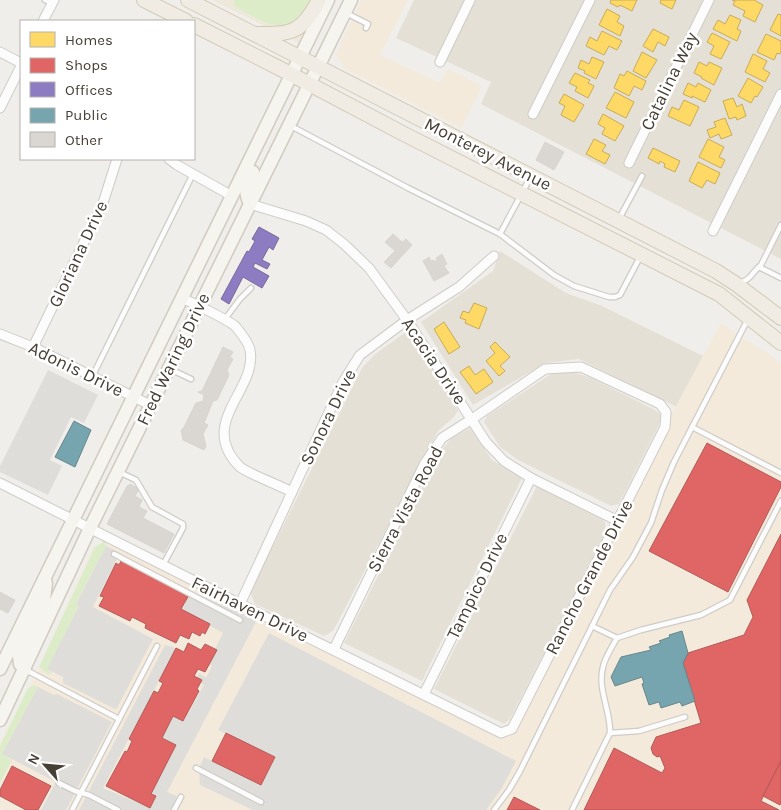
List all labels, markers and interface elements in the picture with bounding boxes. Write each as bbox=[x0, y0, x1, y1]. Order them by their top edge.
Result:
legend bbox=[20, 20, 195, 160]
street label: Catalina Way bbox=[636, 28, 703, 134]
text: Homes bbox=[65, 31, 113, 49]
text: Shops bbox=[65, 56, 108, 74]
text: Offices bbox=[65, 81, 113, 99]
text: Public bbox=[65, 106, 108, 124]
street label: Monterey Avenue bbox=[421, 113, 555, 195]
text: Other bbox=[65, 131, 103, 149]
street label: Gloriana Drive bbox=[44, 197, 112, 311]
street label: Fred Waring Drive bbox=[131, 289, 215, 429]
street label: Acacia Drive bbox=[397, 313, 471, 409]
street label: Adonis Drive bbox=[25, 337, 127, 401]
street label: Sonora Drive bbox=[295, 365, 361, 469]
street label: Sierra Vista Road bbox=[362, 442, 448, 576]
street label: Rancho Grande Drive bbox=[540, 496, 638, 658]
street label: Tampico Drive bbox=[442, 529, 512, 643]
street label: Fairhaven Drive bbox=[188, 571, 312, 647]
north arrow bbox=[20, 740, 70, 790]
text: N bbox=[24, 751, 44, 768]

